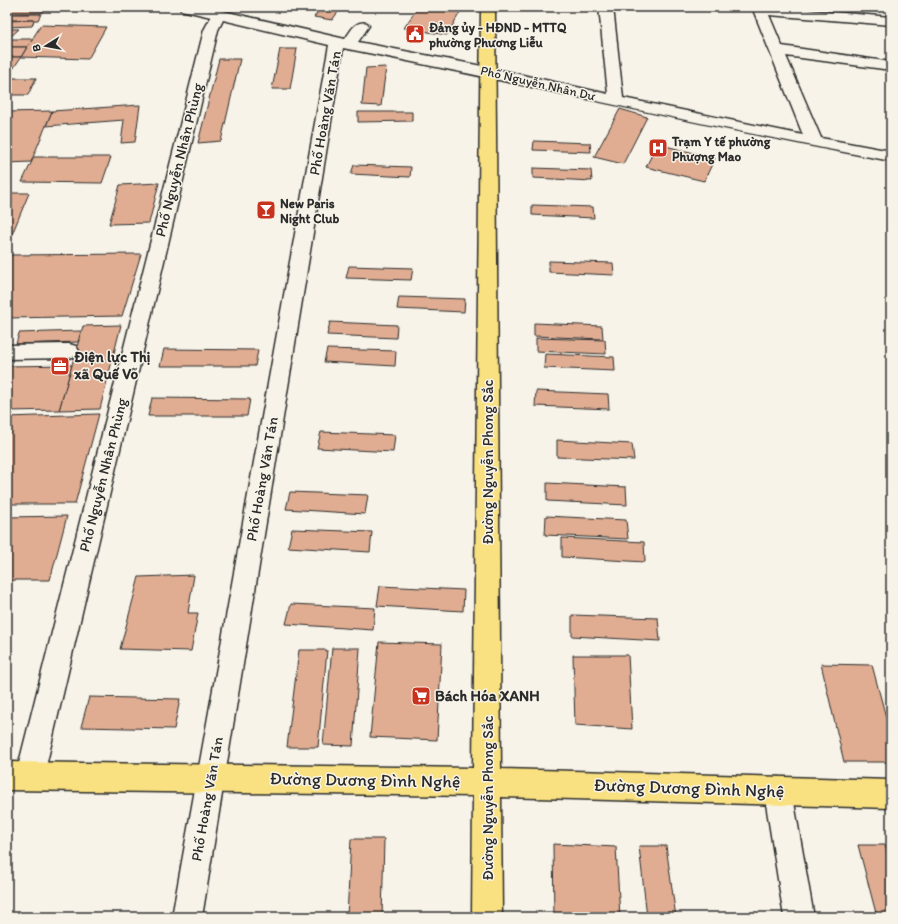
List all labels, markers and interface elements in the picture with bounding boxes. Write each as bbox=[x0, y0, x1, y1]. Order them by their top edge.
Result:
place label: Đảng ủy - HĐND - MTTQ phường Phương Liễu bbox=[428, 20, 567, 51]
public building icon: Đảng ủy - HĐND - MTTQ phường Phương Liễu bbox=[404, 23, 426, 45]
north arrow bbox=[26, 26, 66, 66]
text: B bbox=[30, 43, 44, 53]
street label: Phố Hoàng Văn Tán bbox=[305, 49, 345, 177]
street label: Phố Nguyễn Nhân Dư bbox=[479, 62, 597, 104]
street label: Phố Nguyễn Nhân Phùng bbox=[151, 81, 207, 239]
place label: Trạm Y tế phường Phượng Mao bbox=[671, 134, 771, 165]
hospital icon: Trạm Y tế phường Phượng Mao bbox=[647, 137, 669, 159]
place label: New Paris Night Club bbox=[280, 196, 339, 227]
bar icon: New Paris Night Club bbox=[255, 199, 277, 221]
place label: Điện lực Thị xã Quế Võ bbox=[74, 348, 151, 383]
office icon: Điện lực Thị xã Quế Võ bbox=[49, 355, 71, 377]
street label: Đường Nguyễn Phong Sắc bbox=[479, 379, 497, 545]
street label: Phố Nguyễn Nhân Phùng bbox=[75, 396, 131, 554]
street label: Phố Hoàng Văn Tán bbox=[242, 415, 282, 543]
supermarket icon: Bách Hóa XANH bbox=[410, 685, 432, 707]
place label: Bách Hóa XANH bbox=[435, 687, 540, 705]
street label: Đường Nguyễn Phong Sắc bbox=[479, 715, 497, 881]
street label: Phố Hoàng Văn Tán bbox=[187, 735, 227, 863]
street label: Đường Dương Đình Nghệ bbox=[269, 767, 461, 793]
street label: Đường Dương Đình Nghệ bbox=[593, 774, 785, 802]

